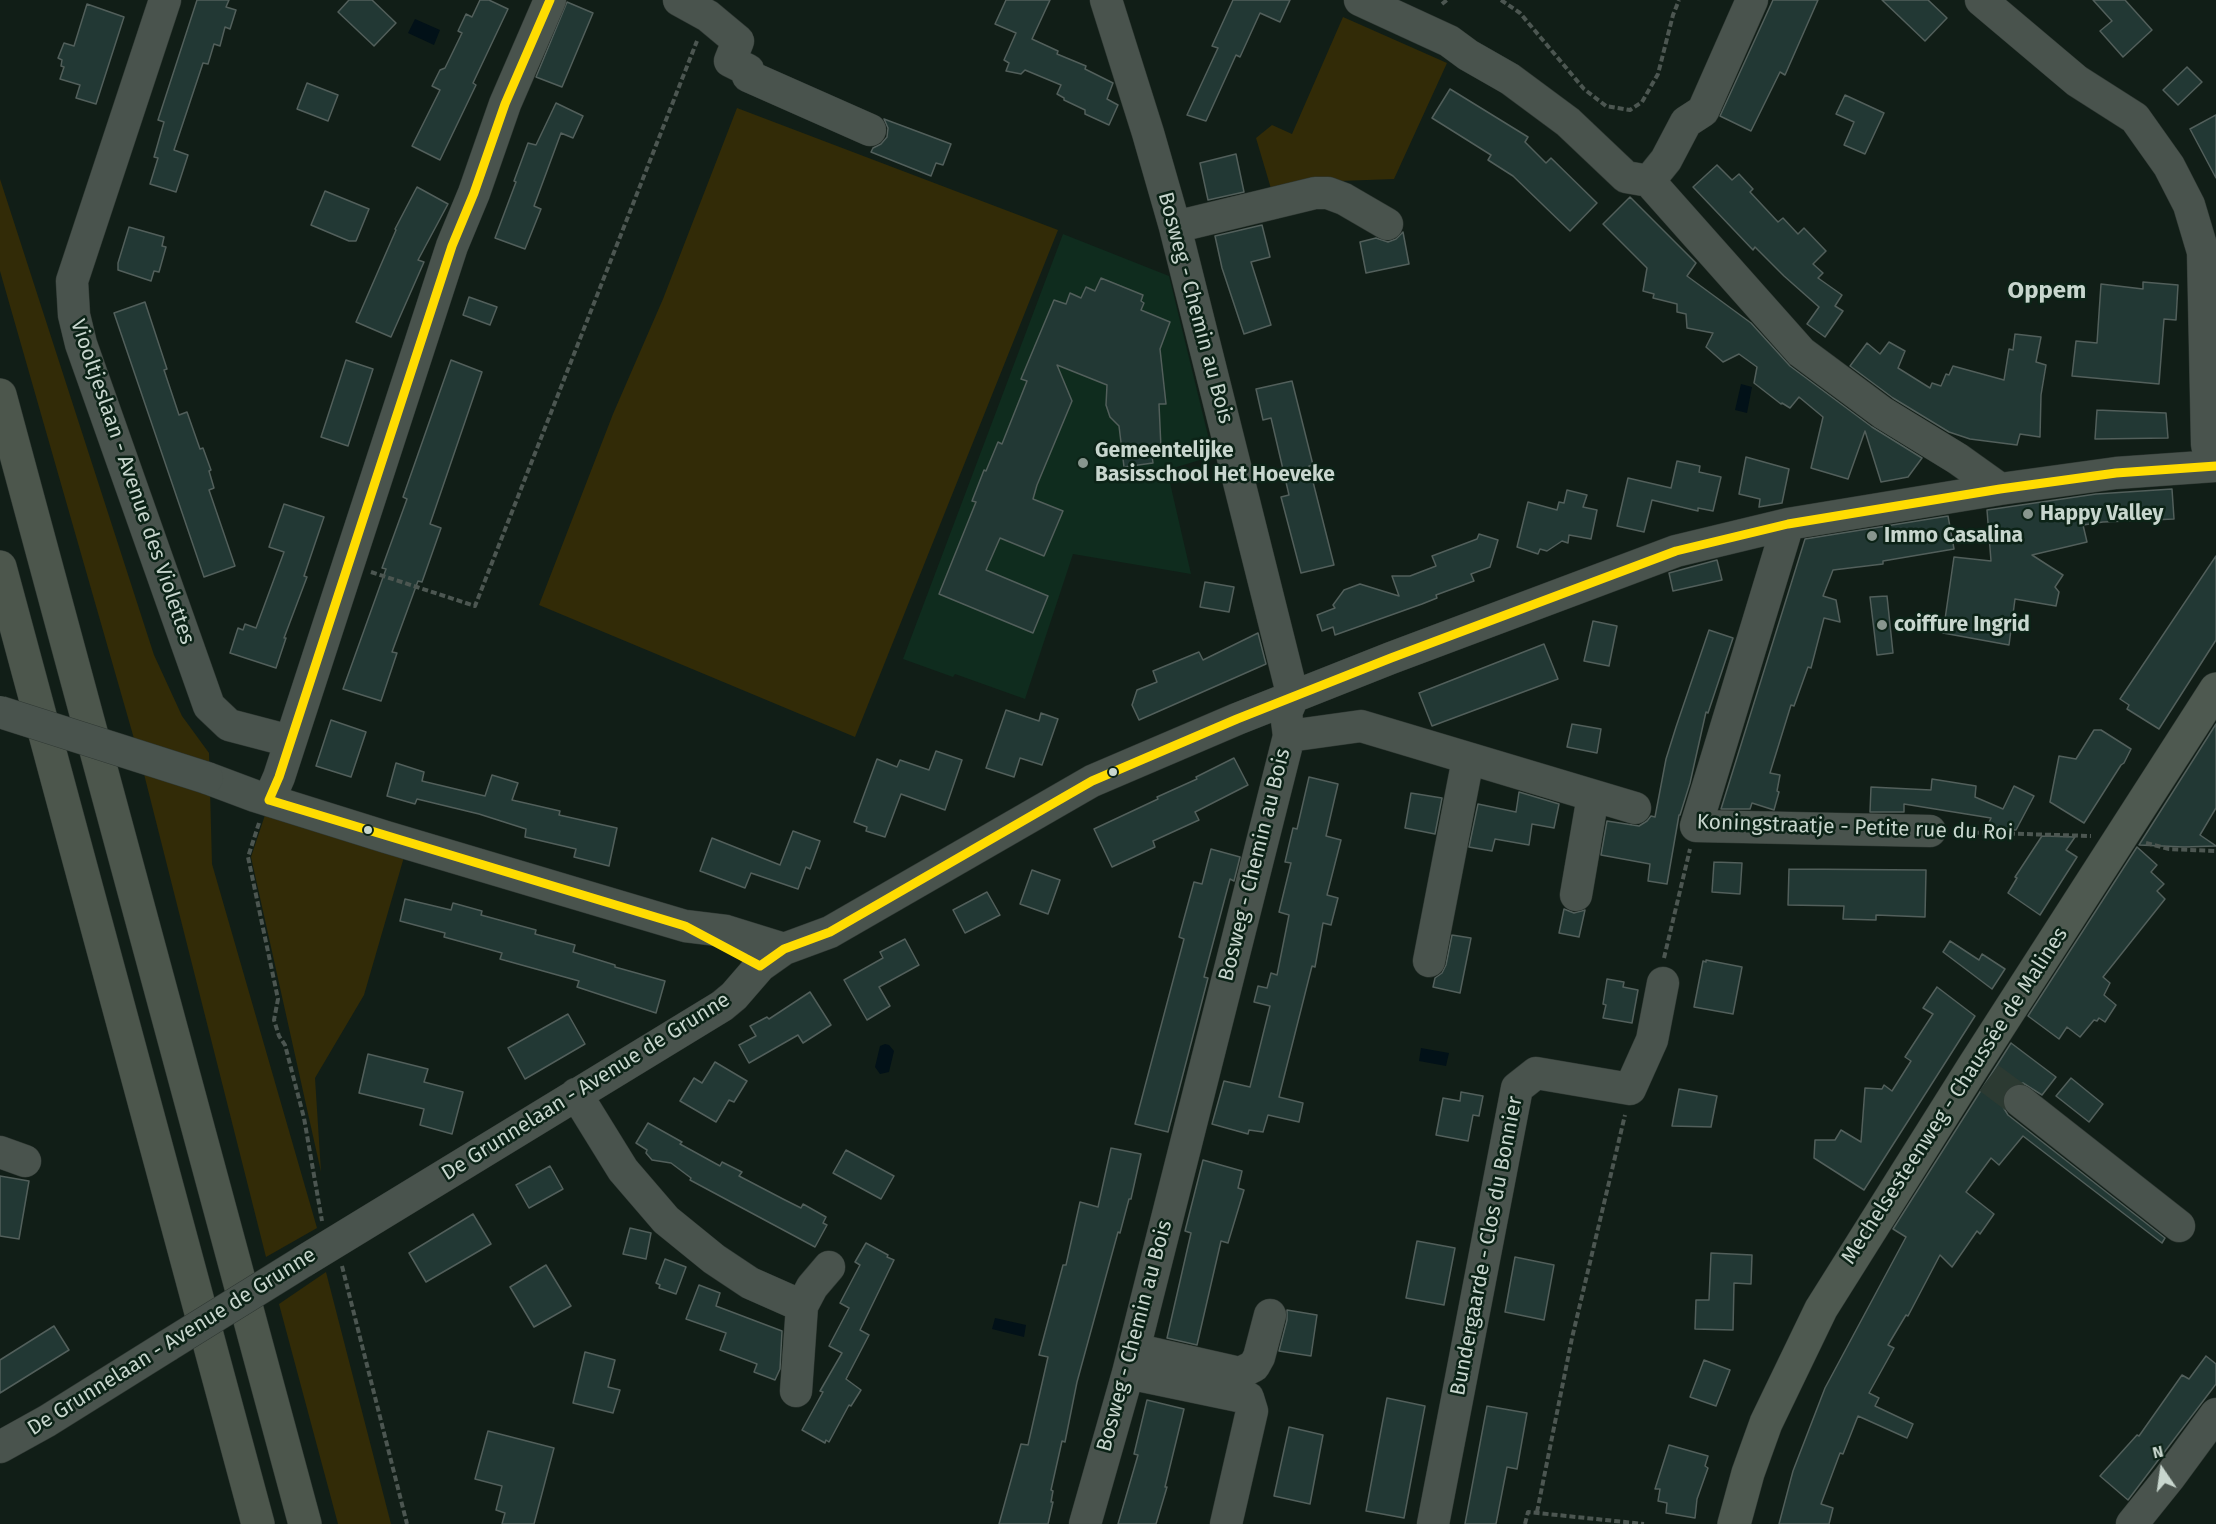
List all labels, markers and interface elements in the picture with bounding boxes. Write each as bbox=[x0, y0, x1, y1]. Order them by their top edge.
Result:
street label: Bosweg - Chemin au Bois bbox=[1152, 189, 1238, 427]
district label: Oppem bbox=[2008, 277, 2086, 305]
street label: Viooltjeslaan - Avenue des Violettes bbox=[64, 316, 200, 648]
place label: Gemeentelijke Basisschool Het Hoeveke bbox=[1095, 438, 1335, 488]
marker: Gemeentelijke Basisschool Het Hoeveke bbox=[1076, 456, 1090, 470]
place label: Happy Valley bbox=[2040, 501, 2163, 527]
marker: Happy Valley bbox=[2021, 507, 2035, 521]
place label: Immo Casalina bbox=[1884, 523, 2023, 549]
marker: Immo Casalina bbox=[1865, 529, 1879, 543]
place label: coiffure Ingrid bbox=[1894, 612, 2030, 638]
marker: coiffure Ingrid bbox=[1875, 618, 1889, 632]
street label: Bosweg - Chemin au Bois bbox=[1214, 746, 1296, 984]
unlabelled marker bbox=[1107, 766, 1119, 778]
street label: Koningstraatje - Petite rue du Roi bbox=[1696, 810, 2014, 846]
unlabelled marker bbox=[362, 824, 374, 836]
street label: Mechelsesteenweg - Chaussée de Malines bbox=[1836, 923, 2074, 1269]
street label: De Grunnelaan - Avenue de Grunne bbox=[437, 987, 735, 1187]
street label: Bundergaarde - Clos du Bonnier bbox=[1446, 1094, 1528, 1398]
street label: Bosweg - Chemin au Bois bbox=[1092, 1217, 1178, 1455]
street label: De Grunnelaan - Avenue de Grunne bbox=[23, 1242, 321, 1442]
north arrow bbox=[2132, 1440, 2192, 1500]
text: N bbox=[2151, 1442, 2165, 1462]

